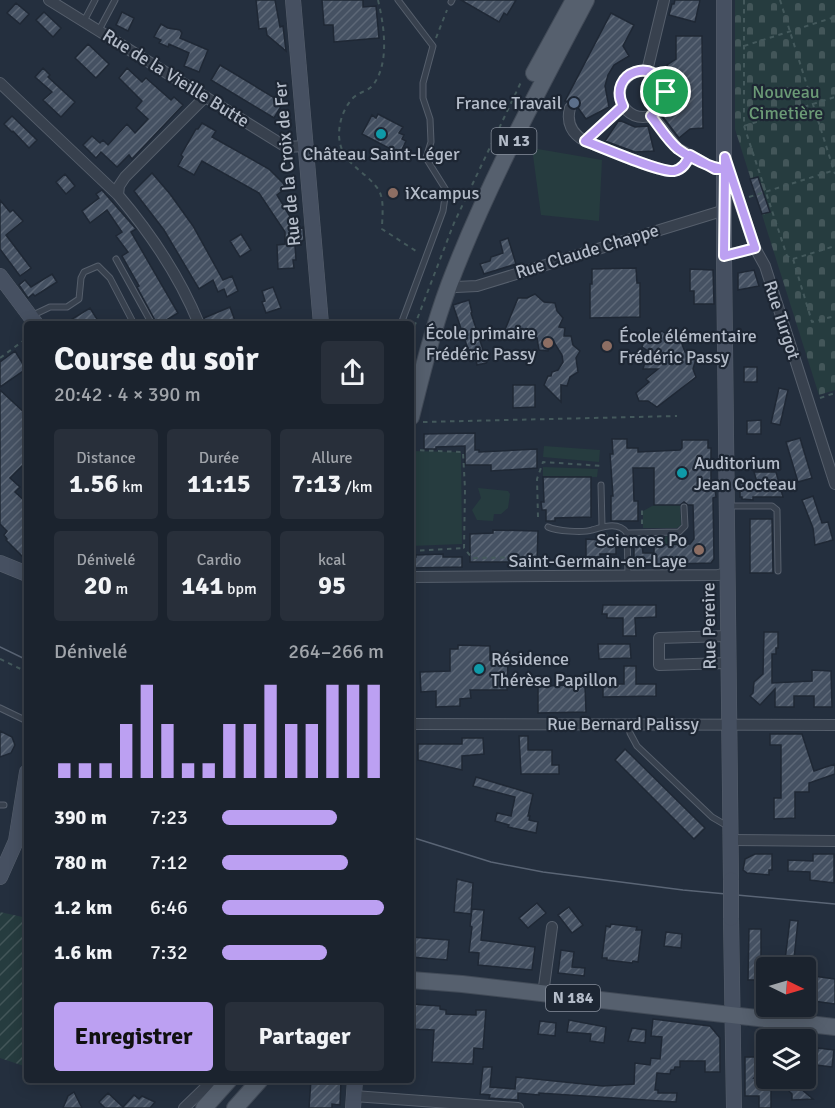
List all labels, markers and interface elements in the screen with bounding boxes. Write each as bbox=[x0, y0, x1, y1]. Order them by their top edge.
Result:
street label: Rue de la Vieille Butte bbox=[99, 24, 253, 132]
pin bbox=[640, 66, 691, 117]
icon: arrive bbox=[649, 75, 682, 108]
street label: Rue de la Croix de Fer bbox=[269, 81, 305, 247]
park label: Nouveau Cimetière bbox=[749, 81, 823, 124]
place label: France Travail bbox=[455, 92, 562, 114]
marker: France Travail bbox=[567, 96, 581, 110]
marker: Château Saint-Léger bbox=[374, 127, 388, 141]
road number: N 13 bbox=[492, 128, 536, 154]
place label: Château Saint-Léger bbox=[302, 143, 460, 165]
place label: iXcampus bbox=[405, 182, 479, 204]
marker: iXcampus bbox=[386, 186, 400, 200]
street label: Rue Claude Chappe bbox=[513, 219, 661, 283]
street label: Rue Turgot bbox=[759, 278, 805, 362]
place label: École primaire Frédéric Passy bbox=[425, 322, 537, 365]
place label: École élémentaire Frédéric Passy bbox=[619, 325, 757, 368]
marker: École primaire Frédéric Passy bbox=[541, 336, 555, 350]
text: Course du soir bbox=[54, 339, 259, 380]
marker: École élémentaire Frédéric Passy bbox=[600, 339, 614, 353]
button: share bbox=[321, 341, 384, 404]
text: 20:42 · 4 × 390 m bbox=[54, 382, 201, 407]
text: Distance bbox=[76, 448, 136, 468]
text: Durée bbox=[199, 448, 239, 468]
text: Allure bbox=[311, 448, 353, 468]
place label: Auditorium Jean Cocteau bbox=[694, 452, 797, 495]
marker: Auditorium Jean Cocteau bbox=[675, 466, 689, 480]
text: 1.56 bbox=[69, 468, 119, 500]
text: 11:15 bbox=[187, 468, 251, 500]
text: 7:13 bbox=[292, 468, 341, 500]
text: km bbox=[119, 477, 143, 497]
text: /km bbox=[341, 477, 372, 497]
place label: Sciences Po Saint-Germain-en-Laye bbox=[508, 529, 687, 572]
marker: Sciences Po Saint-Germain-en-Laye bbox=[692, 543, 706, 557]
text: Dénivelé bbox=[77, 550, 135, 570]
text: Cardio bbox=[197, 550, 241, 570]
text: kcal bbox=[318, 550, 346, 570]
text: 20 bbox=[84, 570, 112, 602]
text: 141 bbox=[181, 570, 223, 602]
text: 95 bbox=[318, 570, 346, 602]
text: m bbox=[112, 579, 128, 599]
text: bpm bbox=[223, 579, 257, 599]
street label: Rue Pereire bbox=[697, 582, 721, 670]
text: Dénivelé bbox=[54, 639, 128, 664]
text: 264–266 m bbox=[288, 639, 384, 664]
place label: Résidence Thérèse Papillon bbox=[491, 648, 618, 691]
marker: Résidence Thérèse Papillon bbox=[472, 662, 486, 676]
street label: Rue Bernard Palissy bbox=[547, 713, 699, 735]
text: 390 m bbox=[54, 805, 107, 830]
text: 7:23 bbox=[150, 805, 188, 830]
text: 780 m bbox=[54, 850, 107, 875]
text: 7:12 bbox=[150, 850, 188, 875]
text: 1.2 km bbox=[54, 895, 112, 920]
text: 6:46 bbox=[150, 895, 188, 920]
text: 1.6 km bbox=[54, 940, 112, 965]
text: 7:32 bbox=[150, 940, 188, 965]
north arrow bbox=[756, 957, 816, 1017]
map controls bbox=[756, 957, 816, 1089]
road number: N 184 bbox=[546, 985, 600, 1011]
button: Enregistrer bbox=[54, 1002, 213, 1071]
button: Partager bbox=[225, 1002, 384, 1071]
button: layers bbox=[756, 1029, 816, 1089]

